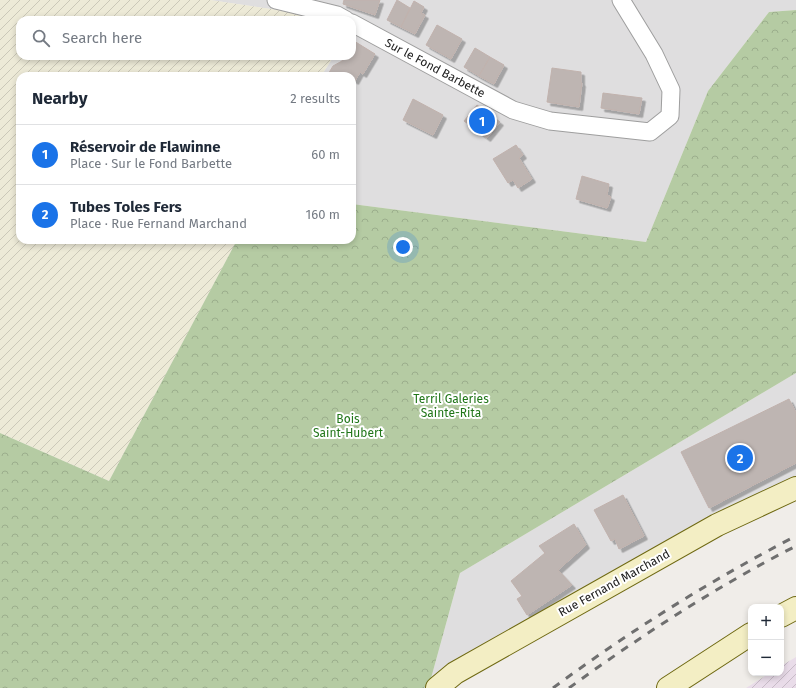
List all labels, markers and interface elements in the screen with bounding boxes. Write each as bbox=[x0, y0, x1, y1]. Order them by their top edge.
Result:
search box bbox=[16, 16, 356, 60]
icon: search bbox=[30, 27, 52, 49]
text: Search here bbox=[62, 29, 142, 47]
street label: Sur le Fond Barbette bbox=[382, 36, 488, 100]
text: Nearby bbox=[32, 88, 87, 109]
text: 2 results bbox=[290, 91, 340, 106]
pin: 1 bbox=[469, 106, 495, 136]
text: Réservoir de Flawinne bbox=[70, 138, 221, 156]
text: 1 bbox=[42, 147, 48, 162]
text: 60 m bbox=[311, 147, 340, 162]
text: Place · Sur le Fond Barbette bbox=[70, 156, 232, 171]
text: Tubes Toles Fers bbox=[70, 198, 182, 216]
text: 2 bbox=[42, 207, 48, 222]
text: 160 m bbox=[306, 207, 340, 222]
text: Place · Rue Fernand Marchand bbox=[70, 216, 247, 231]
your location bbox=[393, 237, 413, 257]
park label: Terril Galeries Sainte-Rita bbox=[413, 392, 489, 420]
park label: Bois Saint-Hubert bbox=[313, 412, 384, 440]
pin: 2 bbox=[727, 443, 753, 473]
street label: Rue Fernand Marchand bbox=[556, 547, 672, 619]
map controls bbox=[748, 604, 784, 676]
button: + bbox=[748, 604, 784, 640]
button: − bbox=[748, 640, 784, 676]

